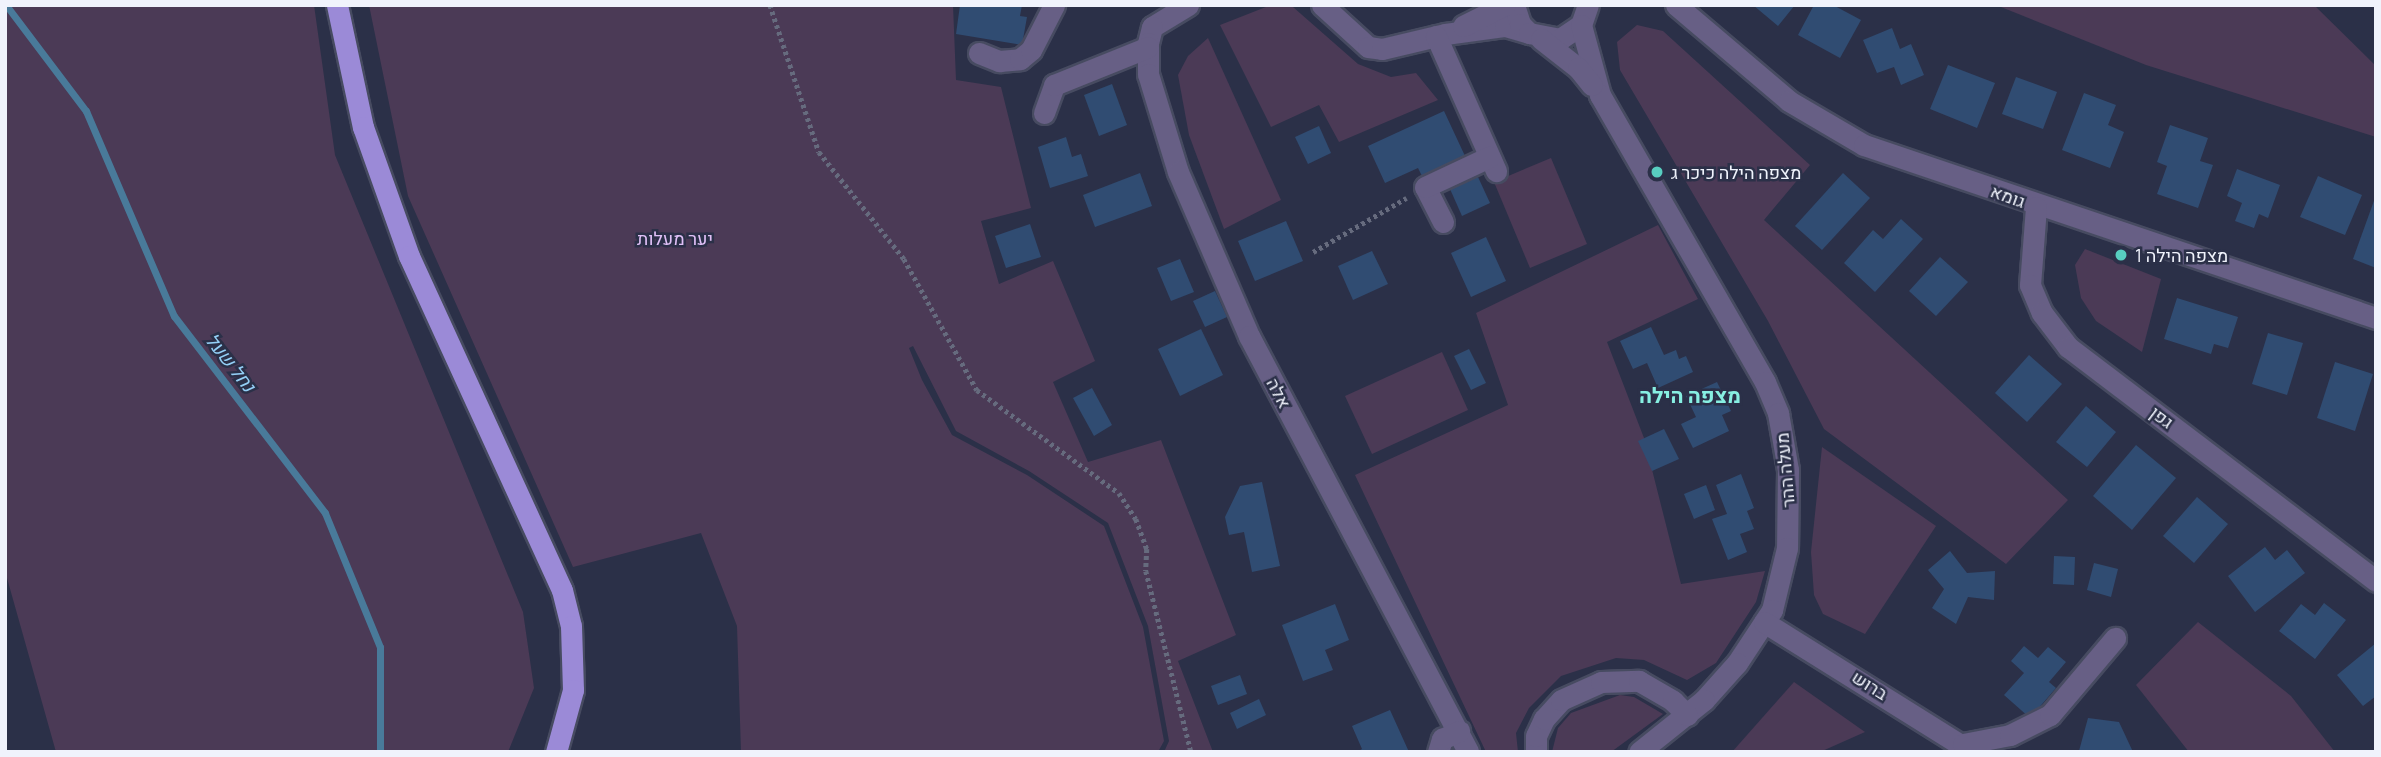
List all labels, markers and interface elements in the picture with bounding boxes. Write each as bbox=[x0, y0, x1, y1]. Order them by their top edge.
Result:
place label: מצפה הילה כיכר ג bbox=[1671, 161, 1801, 183]
marker: מצפה הילה כיכר ג bbox=[1649, 164, 1665, 180]
street label: גומא bbox=[1988, 180, 2028, 212]
park label: יער מעלות bbox=[637, 227, 713, 249]
place label: מצפה הילה 1 bbox=[2135, 244, 2228, 266]
marker: מצפה הילה 1 bbox=[2113, 247, 2129, 263]
water label: נחל שעל bbox=[200, 329, 260, 397]
street label: אלה bbox=[1262, 374, 1296, 412]
district label: מצפה הילה bbox=[1639, 382, 1741, 408]
street label: גפן bbox=[2146, 401, 2178, 433]
street label: מעלה ההר bbox=[1771, 432, 1799, 508]
street label: ברוש bbox=[1848, 666, 1892, 704]

